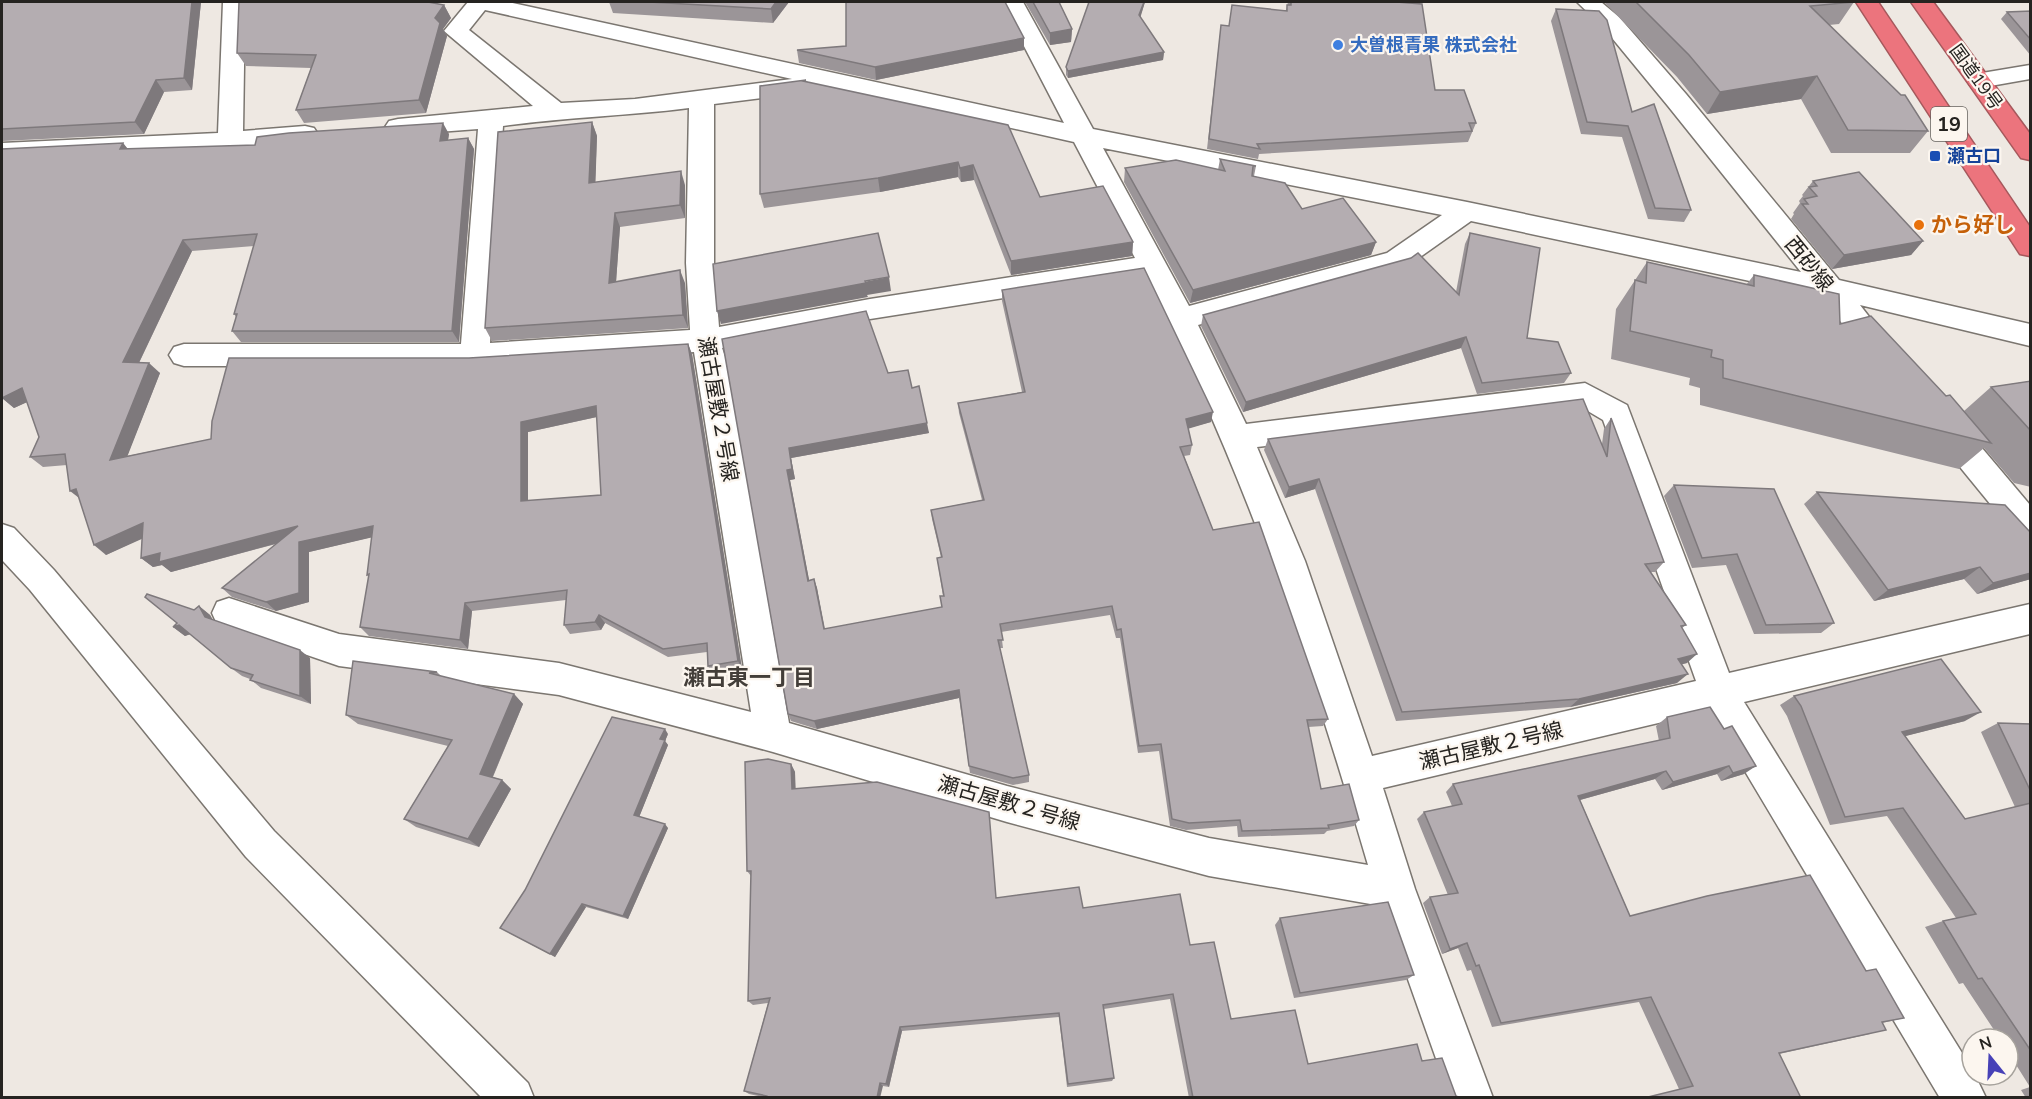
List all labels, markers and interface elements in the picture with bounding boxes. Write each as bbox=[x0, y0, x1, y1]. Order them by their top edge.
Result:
place label: 大曽根青果 株式会社 bbox=[1350, 33, 1517, 57]
marker: 大曽根青果 株式会社 bbox=[1331, 38, 1345, 52]
street label: 国道19号 bbox=[1944, 39, 2008, 115]
road number: 19 bbox=[1931, 107, 1967, 141]
place label: 瀬古口 bbox=[1947, 144, 2001, 168]
marker: 瀬古口 bbox=[1928, 149, 1942, 163]
place label: から好し bbox=[1931, 211, 2015, 239]
marker: から好し bbox=[1912, 218, 1926, 232]
street label: 西砂線 bbox=[1778, 231, 1840, 297]
street label: 瀬古屋敷２号線 bbox=[691, 334, 745, 484]
district label: 瀬古東一丁目 bbox=[683, 663, 815, 693]
street label: 瀬古屋敷２号線 bbox=[1416, 716, 1566, 776]
street label: 瀬古屋敷２号線 bbox=[934, 769, 1084, 837]
north arrow bbox=[1960, 1027, 2020, 1087]
text: N bbox=[1977, 1031, 1995, 1056]

